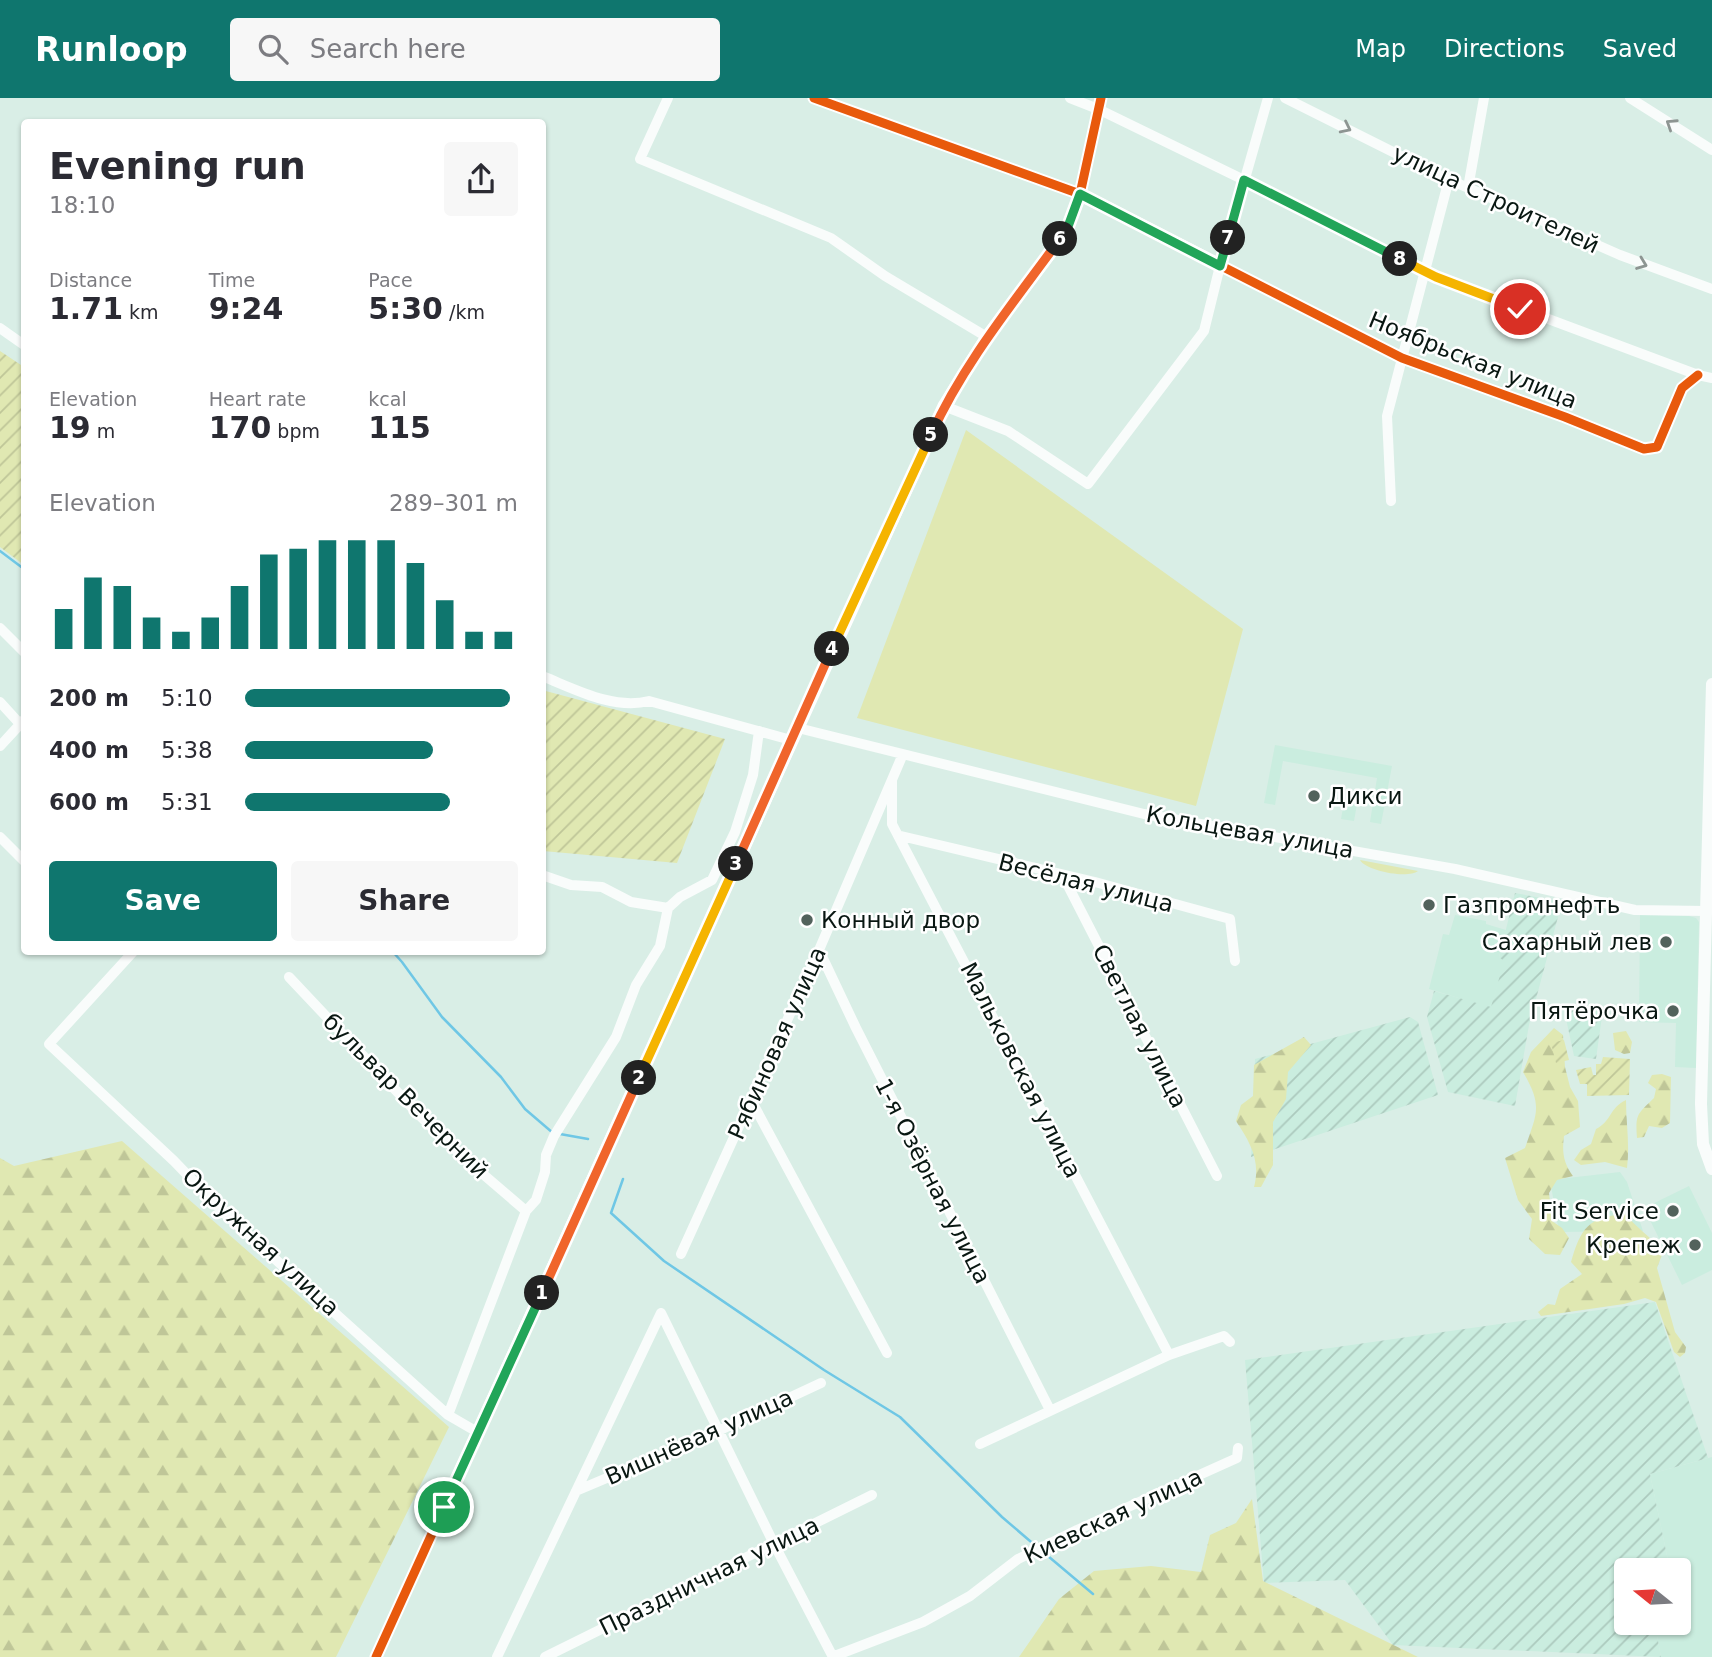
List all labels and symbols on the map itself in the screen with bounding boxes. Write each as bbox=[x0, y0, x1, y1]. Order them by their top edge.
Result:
one-way arrow bbox=[1339, 120, 1351, 134]
one-way arrow bbox=[1666, 120, 1679, 133]
street label: улица Строителей bbox=[1389, 140, 1603, 258]
pin: 7 bbox=[1210, 220, 1246, 256]
pin: 6 bbox=[1042, 222, 1078, 256]
pin: 8 bbox=[1382, 242, 1418, 276]
one-way arrow bbox=[1635, 255, 1647, 269]
pin bbox=[1490, 279, 1550, 339]
street label: Ноябрьская улица bbox=[1365, 306, 1581, 414]
pin: 5 bbox=[914, 418, 948, 452]
pin: 4 bbox=[814, 632, 850, 666]
place label: Дикси bbox=[1328, 783, 1402, 809]
marker: Дикси bbox=[1306, 788, 1322, 804]
street label: Кольцевая улица bbox=[1144, 801, 1356, 863]
pin: 3 bbox=[718, 846, 754, 882]
street label: Весёлая улица bbox=[996, 849, 1176, 917]
place label: Газпромнефть bbox=[1443, 892, 1620, 918]
marker: Газпромнефть bbox=[1421, 897, 1437, 913]
place label: Конный двор bbox=[821, 907, 980, 933]
marker: Конный двор bbox=[799, 912, 815, 928]
place label: Сахарный лев bbox=[1482, 929, 1652, 955]
marker: Сахарный лев bbox=[1658, 934, 1674, 950]
street label: Светлая улица bbox=[1088, 940, 1192, 1112]
street label: Рябиновая улица bbox=[723, 943, 831, 1143]
street label: Мальковская улица bbox=[955, 958, 1087, 1182]
place label: Пятёрочка bbox=[1530, 998, 1659, 1024]
marker: Пятёрочка bbox=[1665, 1003, 1681, 1019]
street label: бульвар Вечерний bbox=[318, 1008, 494, 1184]
pin: 2 bbox=[622, 1060, 656, 1096]
street label: 1-я Озёрная улица bbox=[870, 1074, 996, 1288]
street label: Окружная улица bbox=[177, 1163, 345, 1321]
place label: Fit Service bbox=[1540, 1198, 1659, 1224]
marker: Fit Service bbox=[1665, 1203, 1681, 1219]
place label: Крепеж bbox=[1586, 1232, 1681, 1258]
marker: Крепеж bbox=[1687, 1237, 1703, 1253]
pin: 1 bbox=[524, 1276, 560, 1310]
street label: Вишнёвая улица bbox=[601, 1384, 797, 1490]
street label: Киевская улица bbox=[1020, 1463, 1206, 1569]
pin bbox=[414, 1477, 474, 1537]
street label: Праздничная улица bbox=[595, 1511, 823, 1641]
north arrow bbox=[1614, 1558, 1690, 1634]

